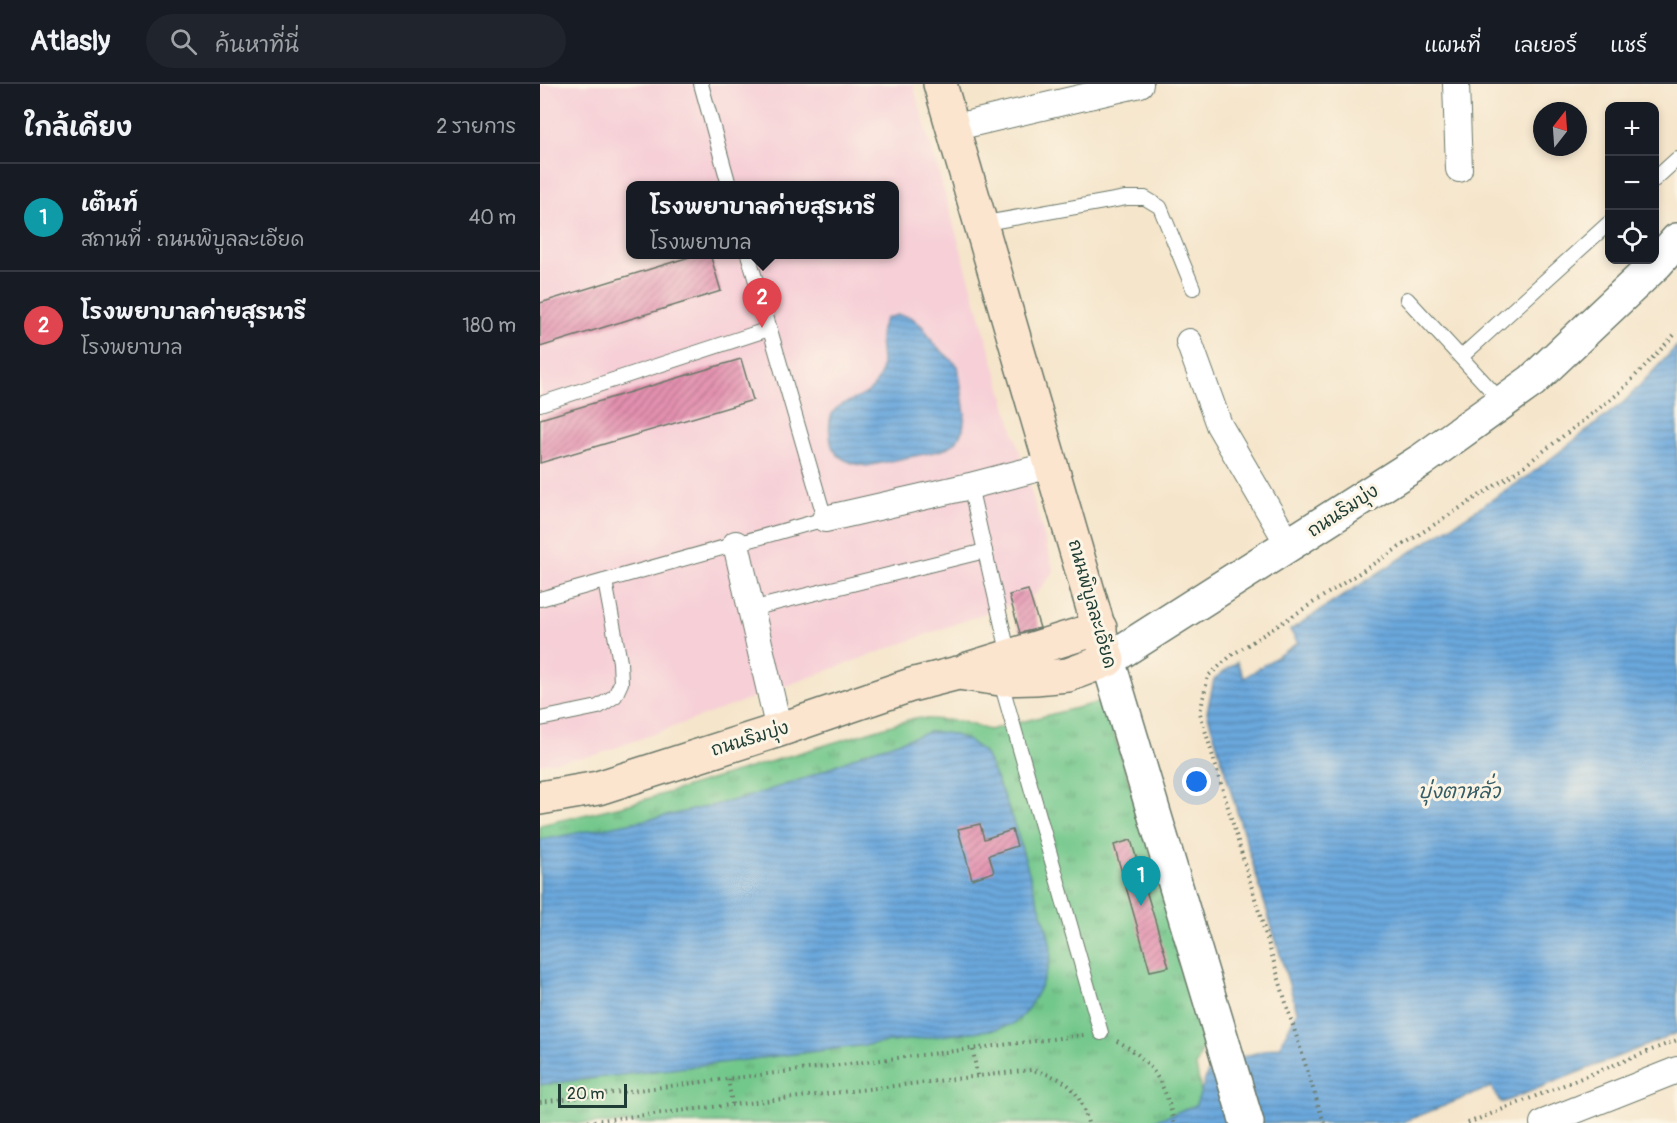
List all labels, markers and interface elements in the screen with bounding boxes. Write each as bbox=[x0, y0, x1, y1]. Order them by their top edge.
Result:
search box bbox=[146, 14, 566, 68]
text: Atlasly bbox=[30, 24, 110, 59]
icon: search bbox=[167, 25, 200, 58]
text: ค้นหาที่นี่ bbox=[215, 31, 299, 59]
text: แผนที่ bbox=[1424, 32, 1481, 59]
text: เลเยอร์ bbox=[1514, 32, 1577, 59]
text: แชร์ bbox=[1610, 32, 1647, 59]
north arrow bbox=[1533, 102, 1587, 156]
map controls bbox=[1605, 102, 1659, 264]
button: + bbox=[1605, 102, 1659, 156]
text: ใกล้เคียง bbox=[24, 112, 132, 144]
text: 2 รายการ bbox=[436, 114, 516, 139]
button: − bbox=[1605, 156, 1659, 210]
popup bbox=[626, 181, 899, 259]
text: เต๊นท์ bbox=[81, 190, 138, 218]
text: โรงพยาบาลค่ายสุรนารี bbox=[650, 193, 875, 221]
text: 1 bbox=[40, 205, 47, 230]
text: 40 m bbox=[469, 205, 516, 230]
button: locate bbox=[1605, 210, 1659, 264]
text: สถานที่ · ถนนพิบูลละเอียด bbox=[81, 227, 304, 252]
text: โรงพยาบาล bbox=[650, 230, 751, 255]
pin: 2 bbox=[742, 278, 782, 328]
text: โรงพยาบาลค่ายสุรนารี bbox=[81, 298, 306, 326]
text: 2 bbox=[38, 313, 49, 338]
text: 180 m bbox=[462, 313, 516, 338]
text: โรงพยาบาล bbox=[81, 335, 182, 360]
street label: ถนนริมบุ่ง bbox=[1303, 479, 1384, 544]
street label: ถนนพิบูลละเอียด bbox=[1061, 537, 1122, 672]
street label: ถนนริมบุ่ง bbox=[708, 715, 792, 764]
your location bbox=[1182, 767, 1211, 796]
water label: บุ่งตาหลั่ว bbox=[1418, 773, 1502, 806]
pin: 1 bbox=[1122, 856, 1160, 906]
scale bar bbox=[558, 1081, 627, 1108]
text: 20 m bbox=[567, 1084, 605, 1104]

